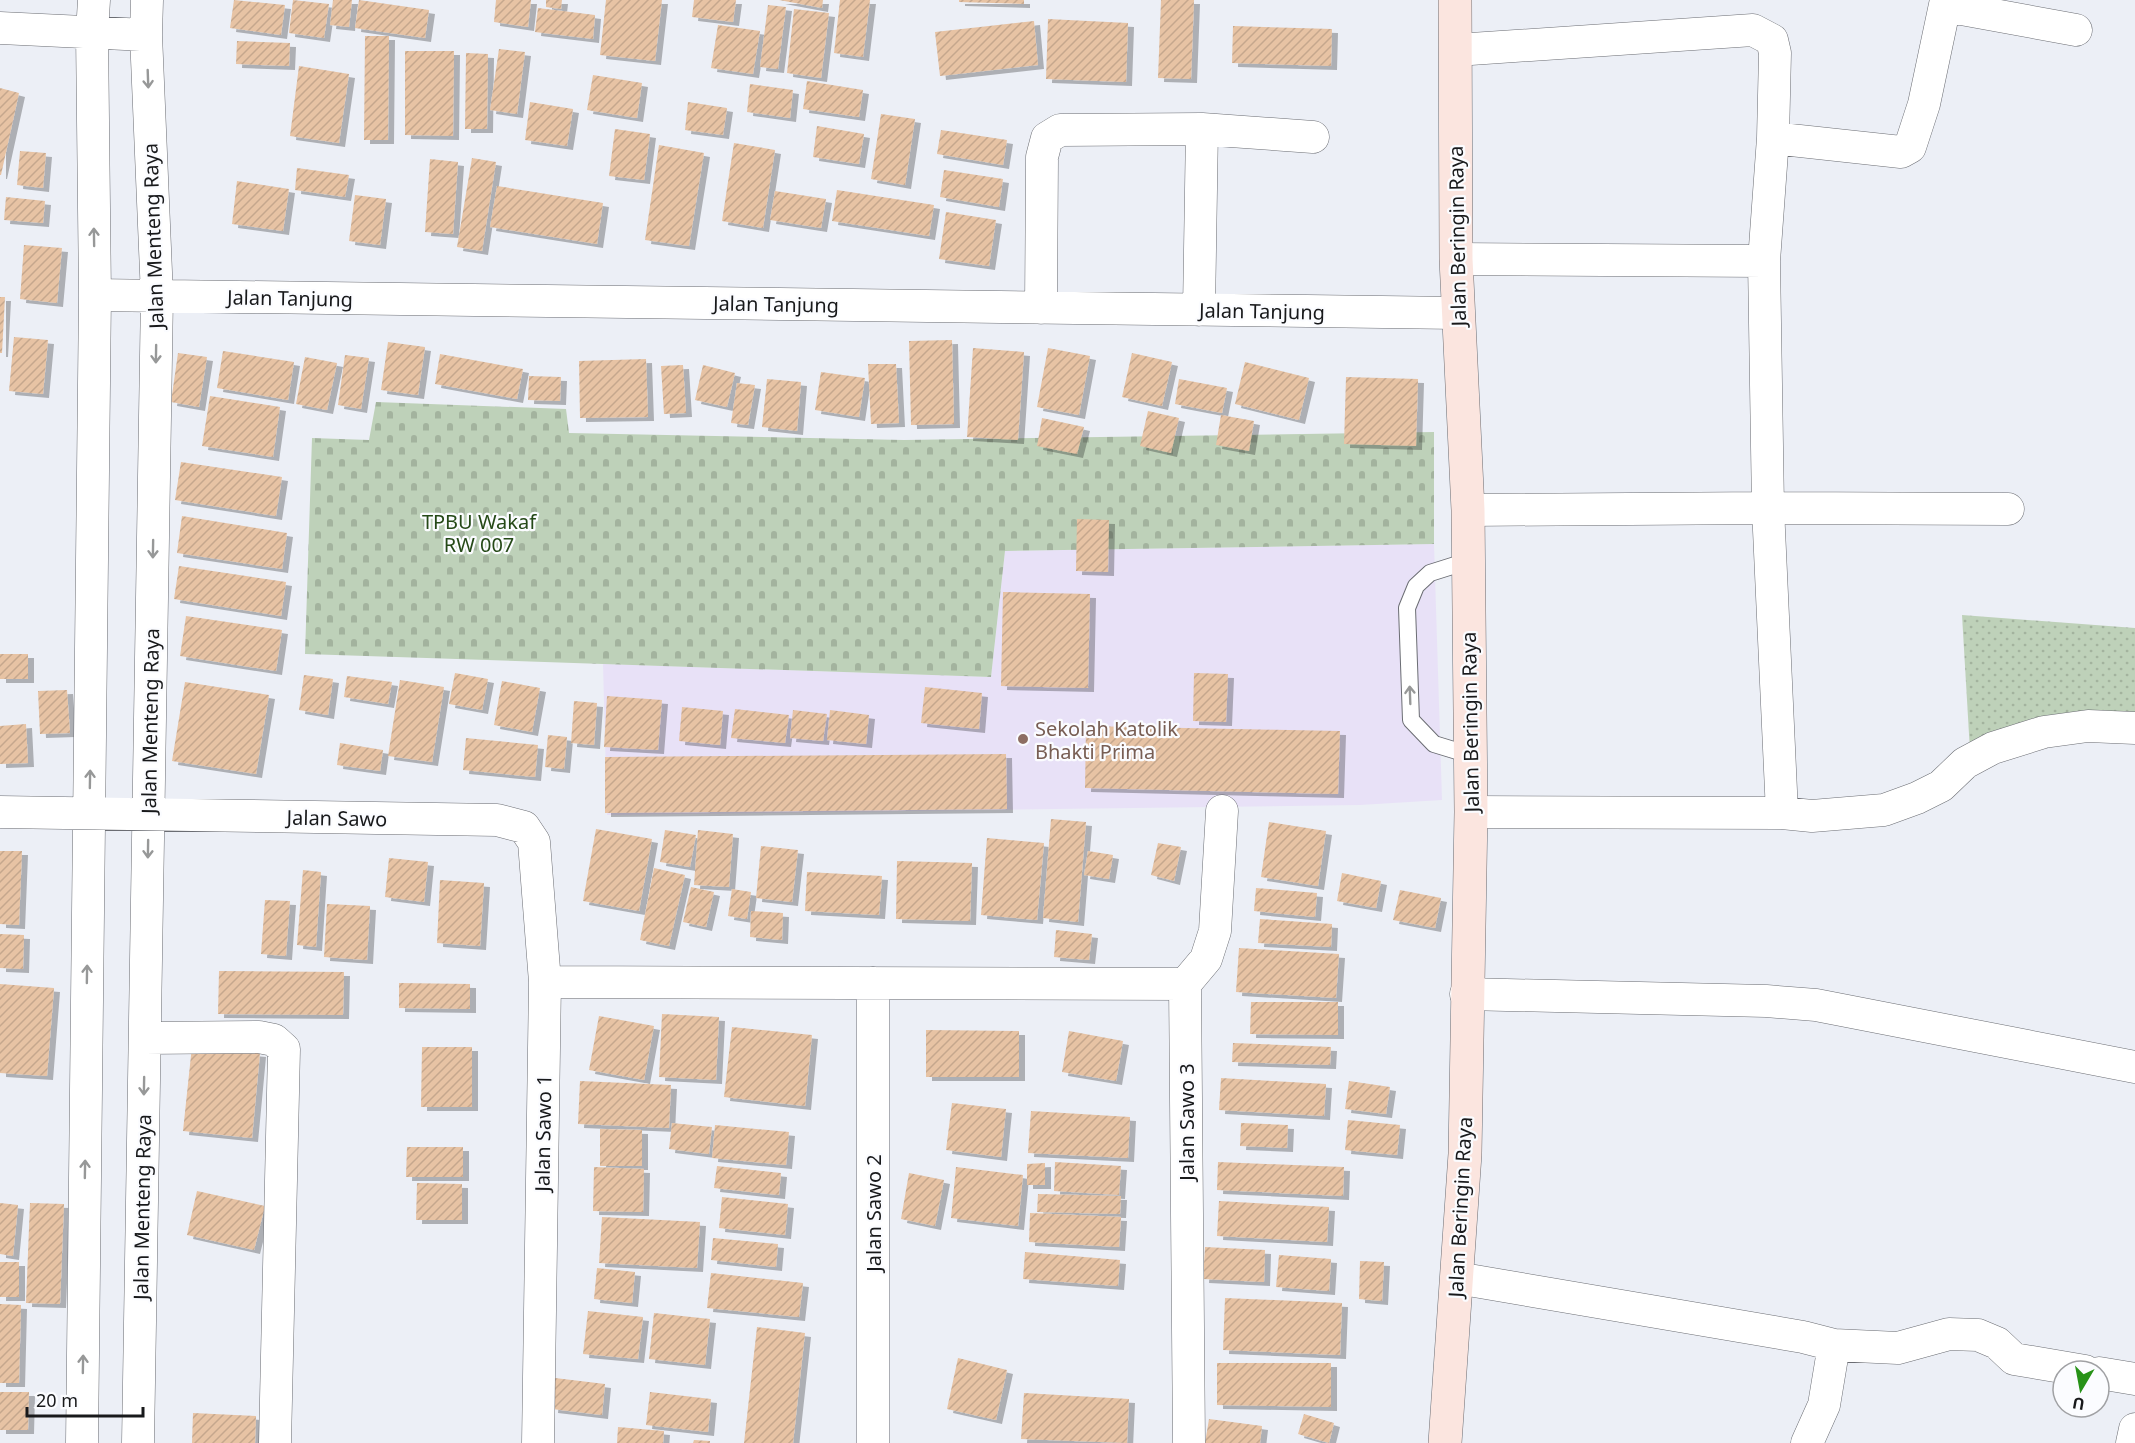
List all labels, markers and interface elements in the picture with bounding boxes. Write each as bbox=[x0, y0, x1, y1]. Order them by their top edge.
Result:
one-way arrow bbox=[143, 69, 154, 89]
street label: Jalan Menteng Raya bbox=[136, 143, 170, 331]
street label: Jalan Beringin Raya bbox=[1442, 145, 1472, 329]
one-way arrow bbox=[89, 227, 100, 247]
street label: Jalan Tanjung bbox=[225, 283, 353, 313]
street label: Jalan Tanjung bbox=[711, 289, 839, 319]
street label: Jalan Tanjung bbox=[1197, 296, 1325, 326]
one-way arrow bbox=[150, 344, 162, 364]
park label: TPBU Wakaf RW 007 bbox=[422, 508, 537, 558]
one-way arrow bbox=[147, 539, 159, 559]
street label: Jalan Menteng Raya bbox=[135, 628, 165, 816]
street label: Jalan Beringin Raya bbox=[1455, 631, 1485, 815]
one-way arrow bbox=[1405, 685, 1416, 705]
place label: Sekolah Katolik Bhakti Prima bbox=[1035, 715, 1178, 765]
marker: Sekolah Katolik Bhakti Prima bbox=[1016, 732, 1030, 746]
one-way arrow bbox=[84, 769, 95, 789]
street label: Jalan Sawo bbox=[284, 804, 388, 832]
one-way arrow bbox=[142, 839, 154, 859]
one-way arrow bbox=[81, 964, 93, 984]
street label: Jalan Sawo 3 bbox=[1173, 1063, 1200, 1183]
street label: Jalan Sawo 1 bbox=[528, 1074, 558, 1194]
one-way arrow bbox=[138, 1076, 150, 1096]
street label: Jalan Menteng Raya bbox=[127, 1114, 157, 1302]
street label: Jalan Beringin Raya bbox=[1442, 1116, 1478, 1300]
street label: Jalan Sawo 2 bbox=[860, 1154, 887, 1274]
one-way arrow bbox=[79, 1159, 91, 1179]
one-way arrow bbox=[77, 1354, 89, 1374]
north arrow bbox=[2051, 1359, 2111, 1419]
scale bar bbox=[27, 1380, 142, 1418]
text: 20 m bbox=[36, 1388, 78, 1412]
text: U bbox=[2071, 1392, 2086, 1416]

